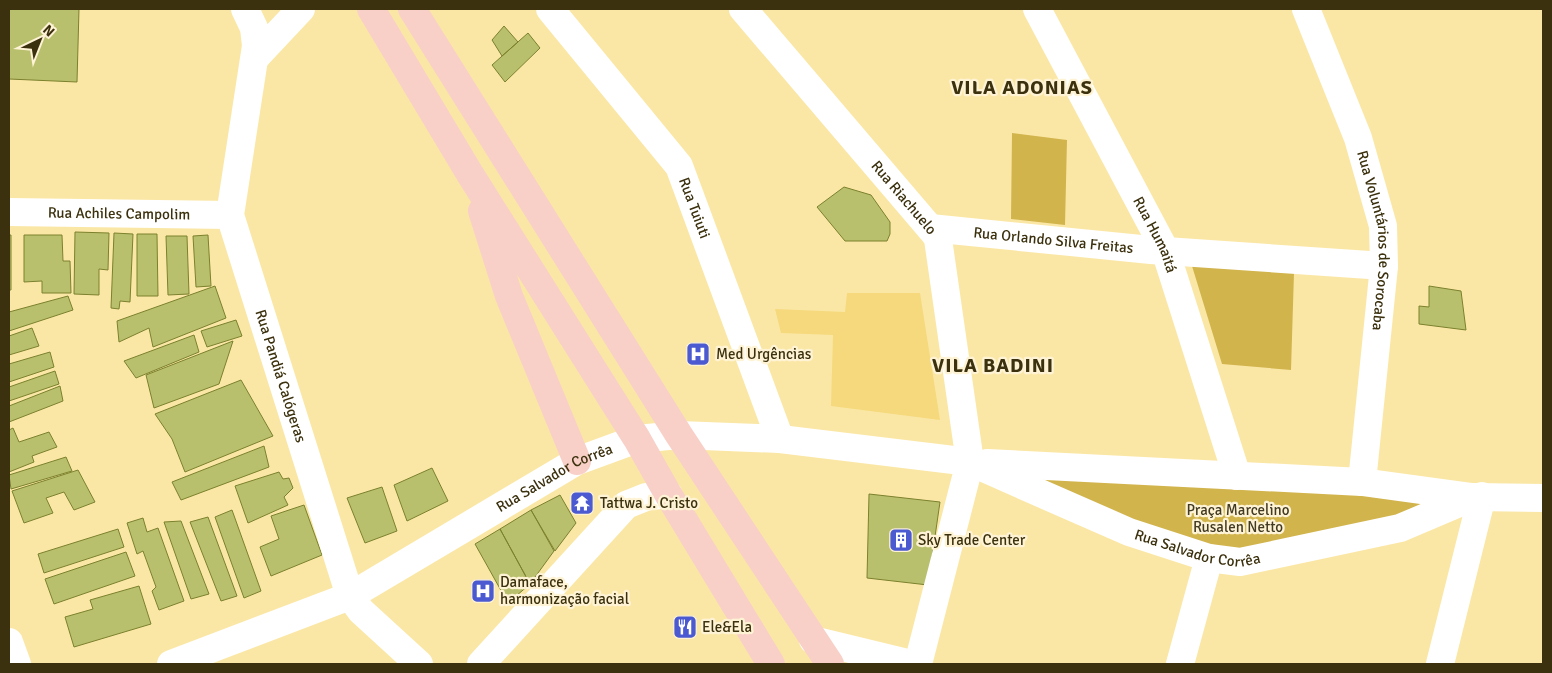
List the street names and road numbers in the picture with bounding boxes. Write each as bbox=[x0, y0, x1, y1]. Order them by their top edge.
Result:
street label: Rua Voluntários de Sorocaba bbox=[1353, 149, 1393, 331]
street label: Rua Riachuelo bbox=[867, 157, 941, 238]
street label: Rua Tuiuti bbox=[675, 175, 714, 241]
street label: Rua Humaitá bbox=[1129, 193, 1181, 275]
street label: Rua Achiles Campolim bbox=[48, 204, 190, 223]
street label: Rua Orlando Silva Freitas bbox=[973, 223, 1135, 257]
street label: Rua Pandiá Calógeras bbox=[251, 307, 310, 445]
street label: Rua Salvador Corrêa bbox=[493, 440, 615, 516]
street label: Rua Salvador Corrêa bbox=[1132, 525, 1262, 571]

